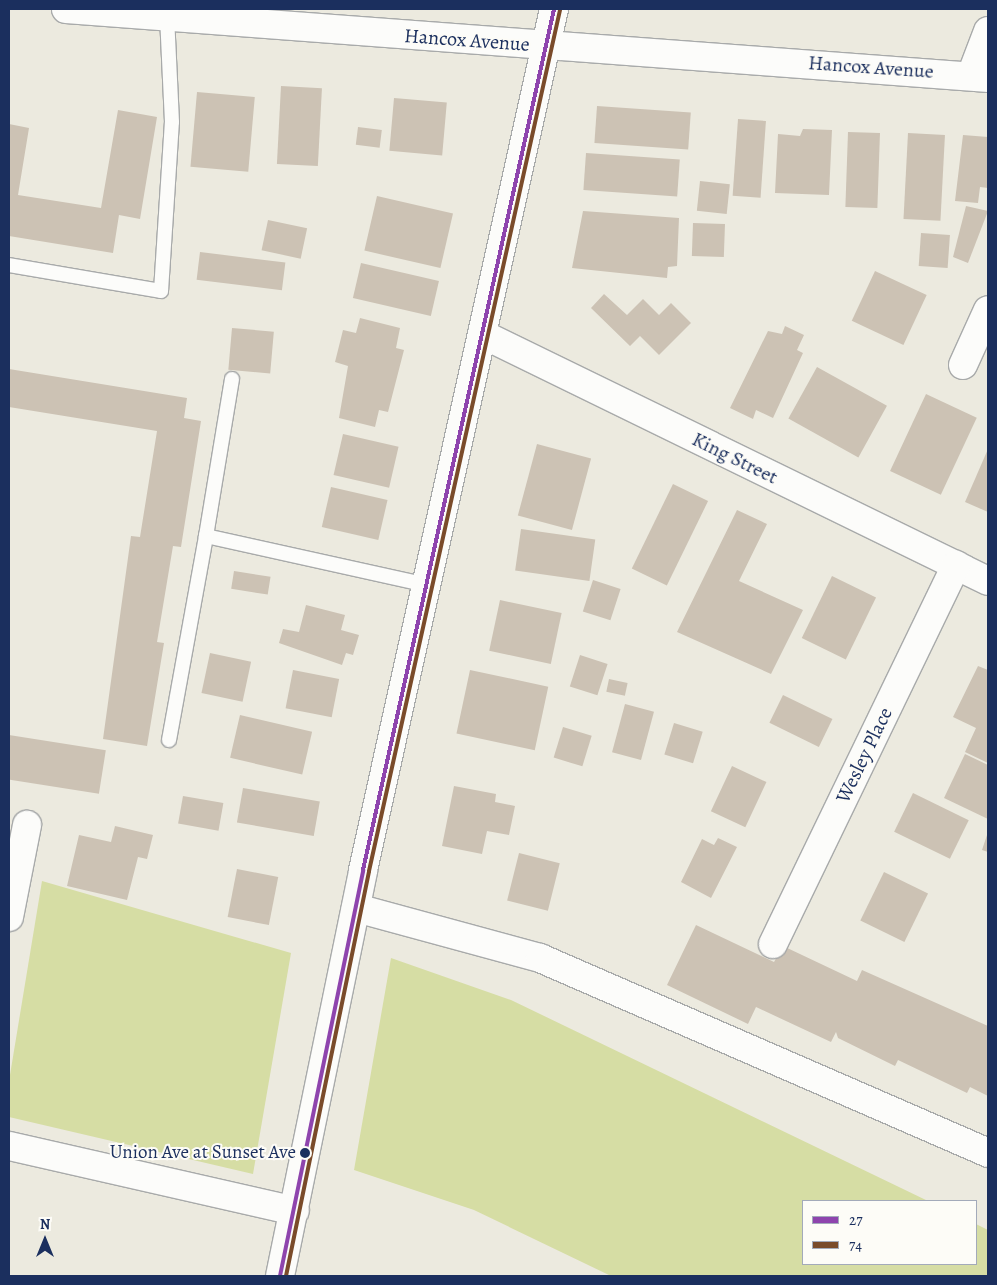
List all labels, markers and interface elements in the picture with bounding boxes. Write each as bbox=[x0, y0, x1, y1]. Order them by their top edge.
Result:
street label: Hancox Avenue bbox=[403, 24, 531, 56]
street label: Hancox Avenue bbox=[807, 51, 935, 83]
street label: King Street bbox=[688, 427, 782, 489]
street label: Wesley Place bbox=[831, 703, 897, 807]
place label: Union Ave at Sunset Ave bbox=[110, 1142, 296, 1164]
marker: Union Ave at Sunset Ave bbox=[300, 1148, 310, 1158]
legend bbox=[802, 1200, 977, 1265]
text: 27 bbox=[849, 1210, 862, 1230]
north arrow bbox=[20, 1215, 70, 1265]
text: N bbox=[40, 1215, 50, 1234]
text: 74 bbox=[849, 1235, 862, 1255]

